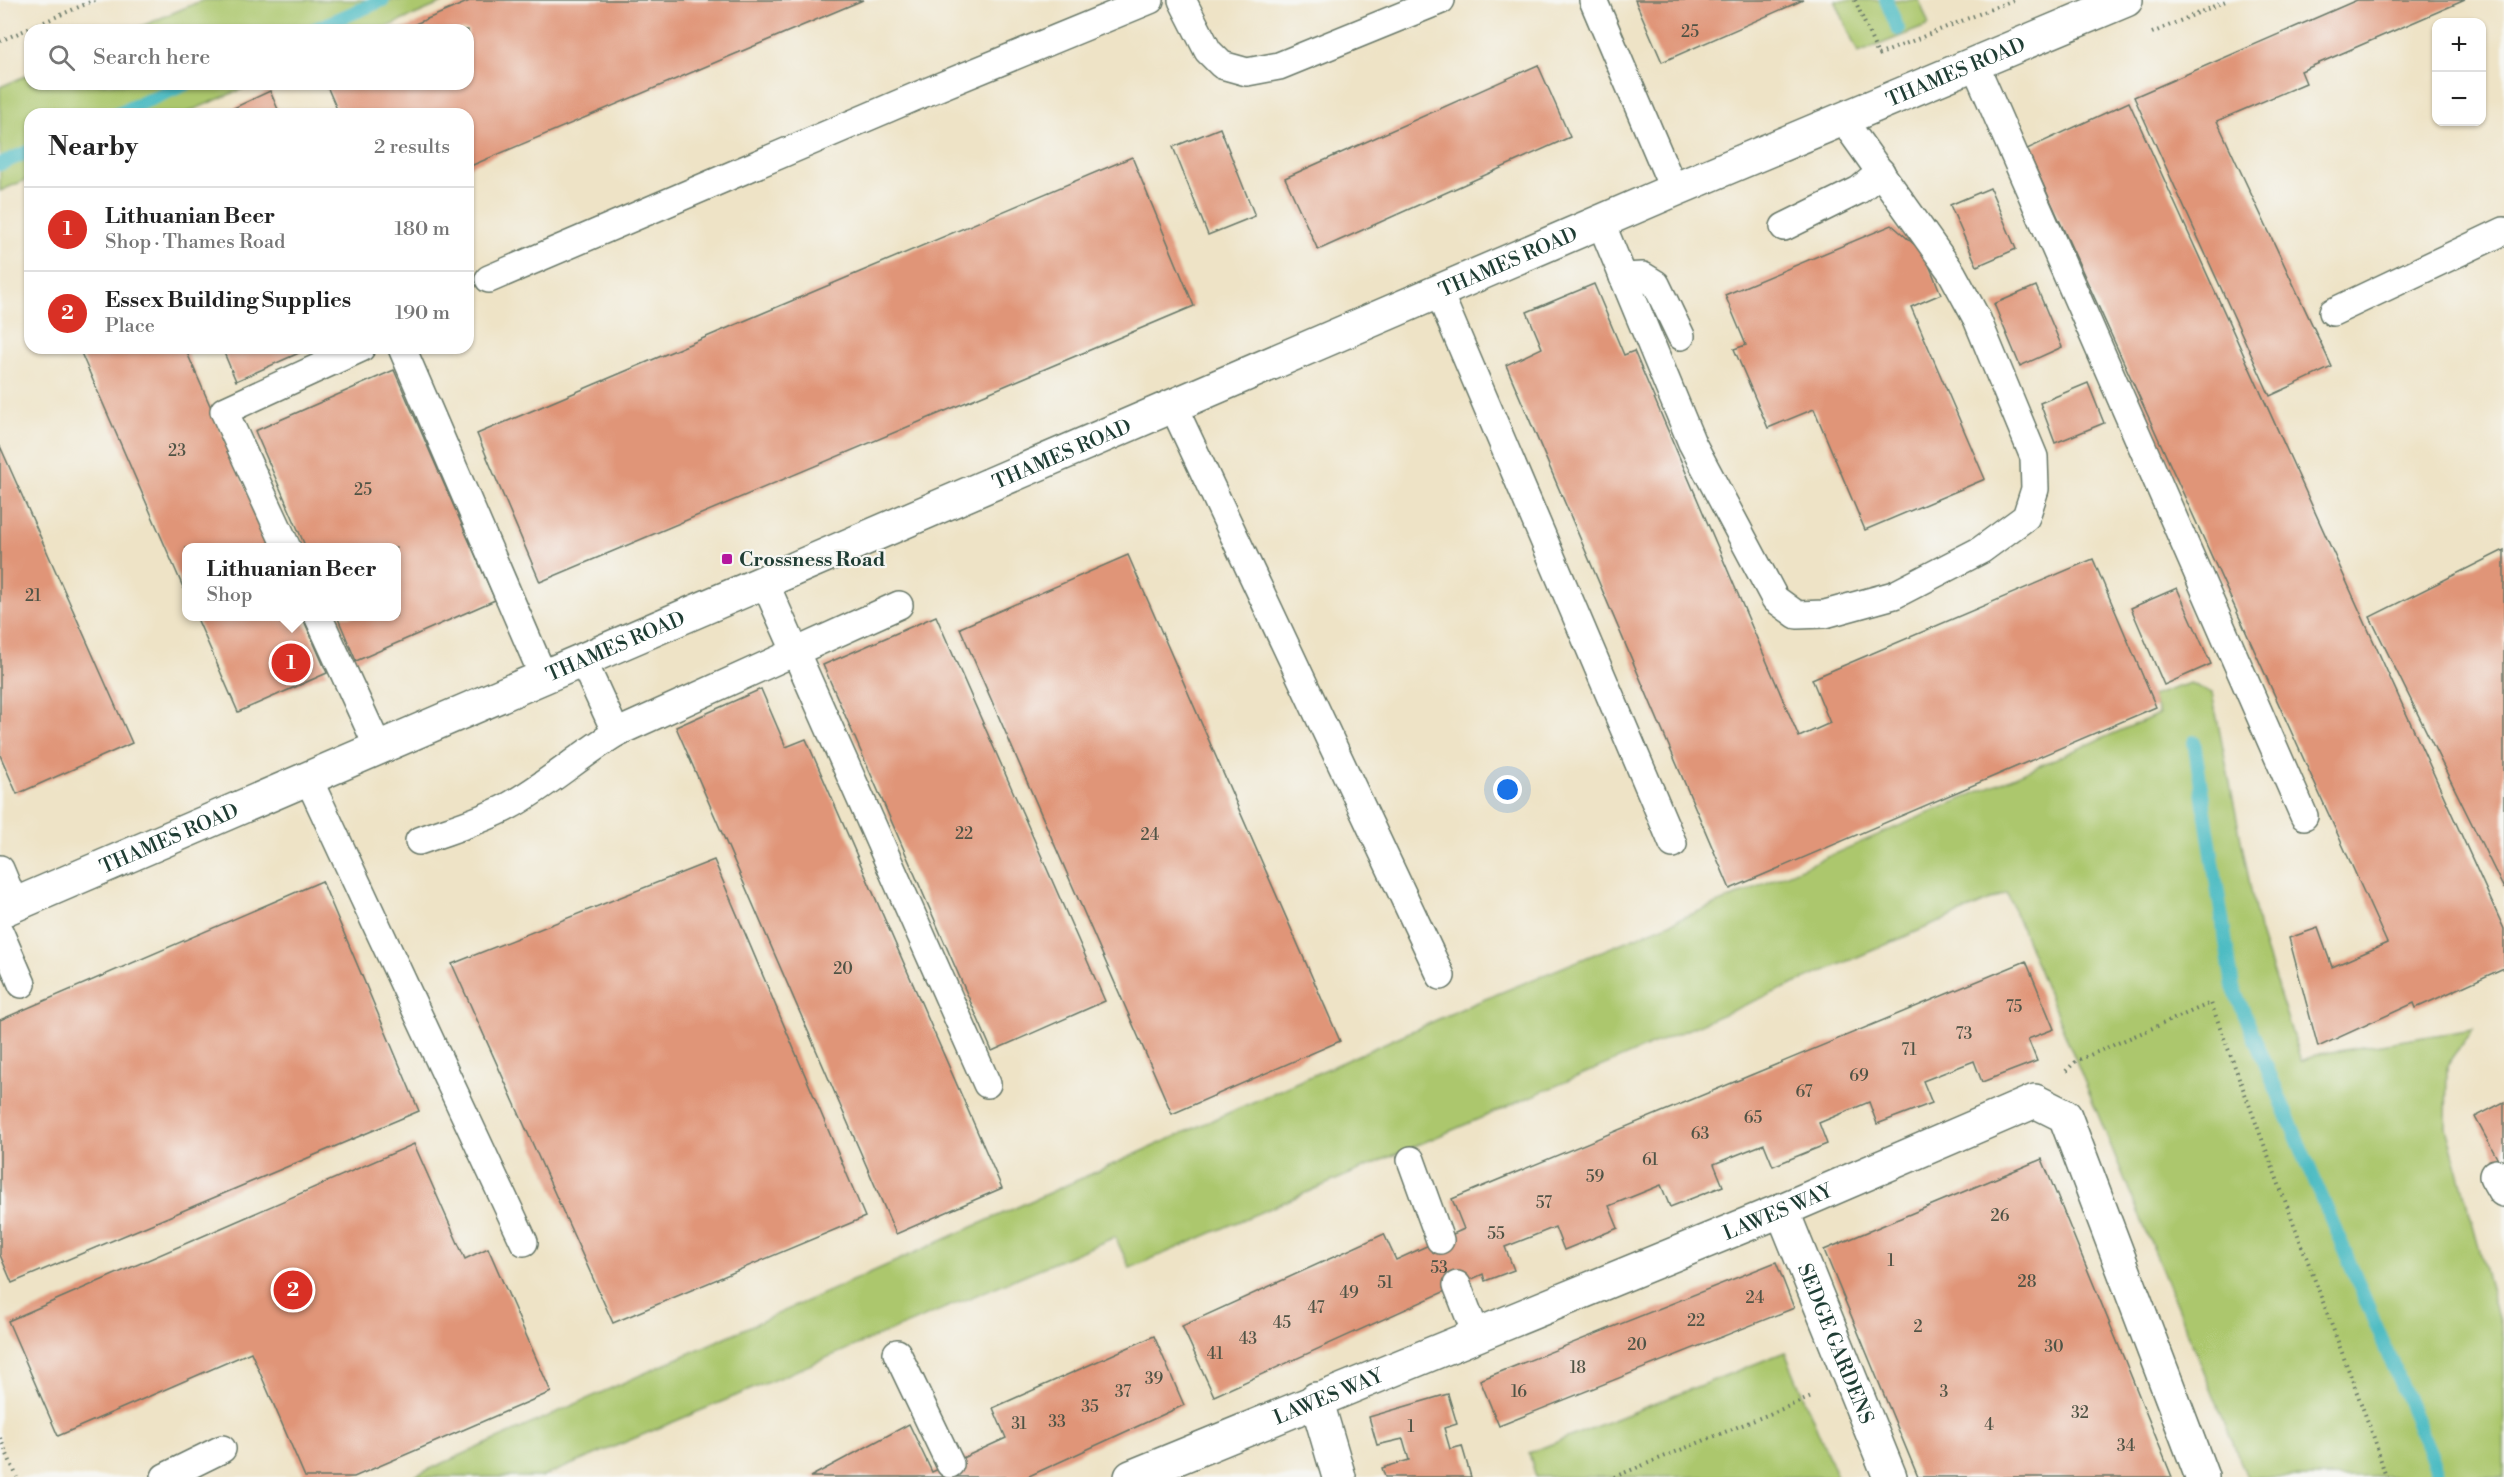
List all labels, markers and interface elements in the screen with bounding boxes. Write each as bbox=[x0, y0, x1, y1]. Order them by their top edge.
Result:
map controls bbox=[2432, 18, 2486, 126]
button: + bbox=[2432, 18, 2486, 72]
house number: 25 bbox=[1681, 22, 1699, 42]
search box bbox=[24, 24, 474, 90]
street label: THAMES ROAD bbox=[1883, 33, 2029, 113]
icon: search bbox=[45, 41, 78, 74]
text: Search here bbox=[93, 44, 210, 71]
button: − bbox=[2432, 72, 2486, 126]
text: Nearby bbox=[48, 131, 138, 163]
text: 2 results bbox=[374, 135, 450, 160]
text: Lithuanian Beer bbox=[105, 203, 275, 230]
text: 1 bbox=[63, 217, 72, 242]
text: 180 m bbox=[395, 217, 450, 242]
street label: THAMES ROAD bbox=[1435, 222, 1582, 304]
text: Shop · Thames Road bbox=[105, 230, 285, 255]
text: Essex Building Supplies bbox=[105, 287, 351, 314]
text: 2 bbox=[61, 301, 74, 326]
text: 190 m bbox=[395, 301, 450, 326]
text: Place bbox=[105, 314, 155, 339]
street label: THAMES ROAD bbox=[989, 414, 1136, 496]
house number: 23 bbox=[168, 441, 186, 461]
house number: 25 bbox=[354, 480, 372, 500]
popup bbox=[182, 543, 401, 621]
place label: Crossness Road bbox=[739, 548, 886, 573]
marker: Crossness Road bbox=[720, 552, 734, 566]
text: Lithuanian Beer bbox=[206, 556, 377, 583]
text: Shop bbox=[206, 583, 253, 608]
house number: 21 bbox=[25, 586, 41, 606]
street label: THAMES ROAD bbox=[543, 606, 689, 688]
pin: 1 bbox=[272, 640, 310, 686]
your location bbox=[1493, 775, 1522, 804]
street label: THAMES ROAD bbox=[96, 799, 243, 880]
house number: 22 bbox=[955, 824, 973, 844]
house number: 24 bbox=[1141, 825, 1160, 845]
house number: 20 bbox=[833, 959, 853, 979]
house number: 75 bbox=[2006, 997, 2022, 1017]
house number: 73 bbox=[1956, 1024, 1973, 1044]
house number: 71 bbox=[1901, 1040, 1917, 1060]
house number: 69 bbox=[1849, 1066, 1869, 1086]
house number: 67 bbox=[1796, 1082, 1812, 1102]
house number: 65 bbox=[1744, 1108, 1762, 1128]
house number: 63 bbox=[1691, 1124, 1709, 1144]
house number: 61 bbox=[1642, 1150, 1658, 1170]
house number: 59 bbox=[1586, 1167, 1605, 1187]
street label: LAWES WAY bbox=[1720, 1178, 1837, 1247]
house number: 57 bbox=[1536, 1193, 1552, 1213]
house number: 26 bbox=[1991, 1206, 2010, 1226]
house number: 55 bbox=[1487, 1224, 1505, 1244]
house number: 1 bbox=[1888, 1251, 1895, 1271]
house number: 53 bbox=[1430, 1258, 1448, 1278]
street label: SEDGE GARDENS bbox=[1791, 1260, 1878, 1428]
pin: 2 bbox=[274, 1268, 312, 1312]
house number: 28 bbox=[2018, 1272, 2037, 1292]
house number: 51 bbox=[1377, 1273, 1393, 1293]
house number: 49 bbox=[1339, 1283, 1359, 1303]
house number: 24 bbox=[1746, 1288, 1765, 1308]
house number: 47 bbox=[1308, 1298, 1324, 1318]
house number: 22 bbox=[1687, 1311, 1705, 1331]
house number: 45 bbox=[1273, 1313, 1291, 1333]
house number: 2 bbox=[1913, 1317, 1923, 1337]
house number: 43 bbox=[1239, 1329, 1257, 1349]
house number: 20 bbox=[1627, 1335, 1647, 1355]
house number: 30 bbox=[2044, 1337, 2064, 1357]
house number: 41 bbox=[1207, 1344, 1223, 1364]
house number: 18 bbox=[1570, 1358, 1586, 1378]
street label: LAWES WAY bbox=[1270, 1364, 1388, 1431]
house number: 39 bbox=[1145, 1369, 1164, 1389]
house number: 37 bbox=[1115, 1382, 1131, 1402]
house number: 16 bbox=[1511, 1382, 1527, 1402]
house number: 3 bbox=[1940, 1382, 1949, 1402]
house number: 35 bbox=[1081, 1397, 1099, 1417]
house number: 32 bbox=[2071, 1403, 2089, 1423]
house number: 33 bbox=[1048, 1412, 1066, 1432]
house number: 31 bbox=[1011, 1414, 1027, 1434]
house number: 4 bbox=[1984, 1415, 1994, 1435]
house number: 1 bbox=[1408, 1417, 1415, 1437]
house number: 34 bbox=[2117, 1436, 2136, 1456]

